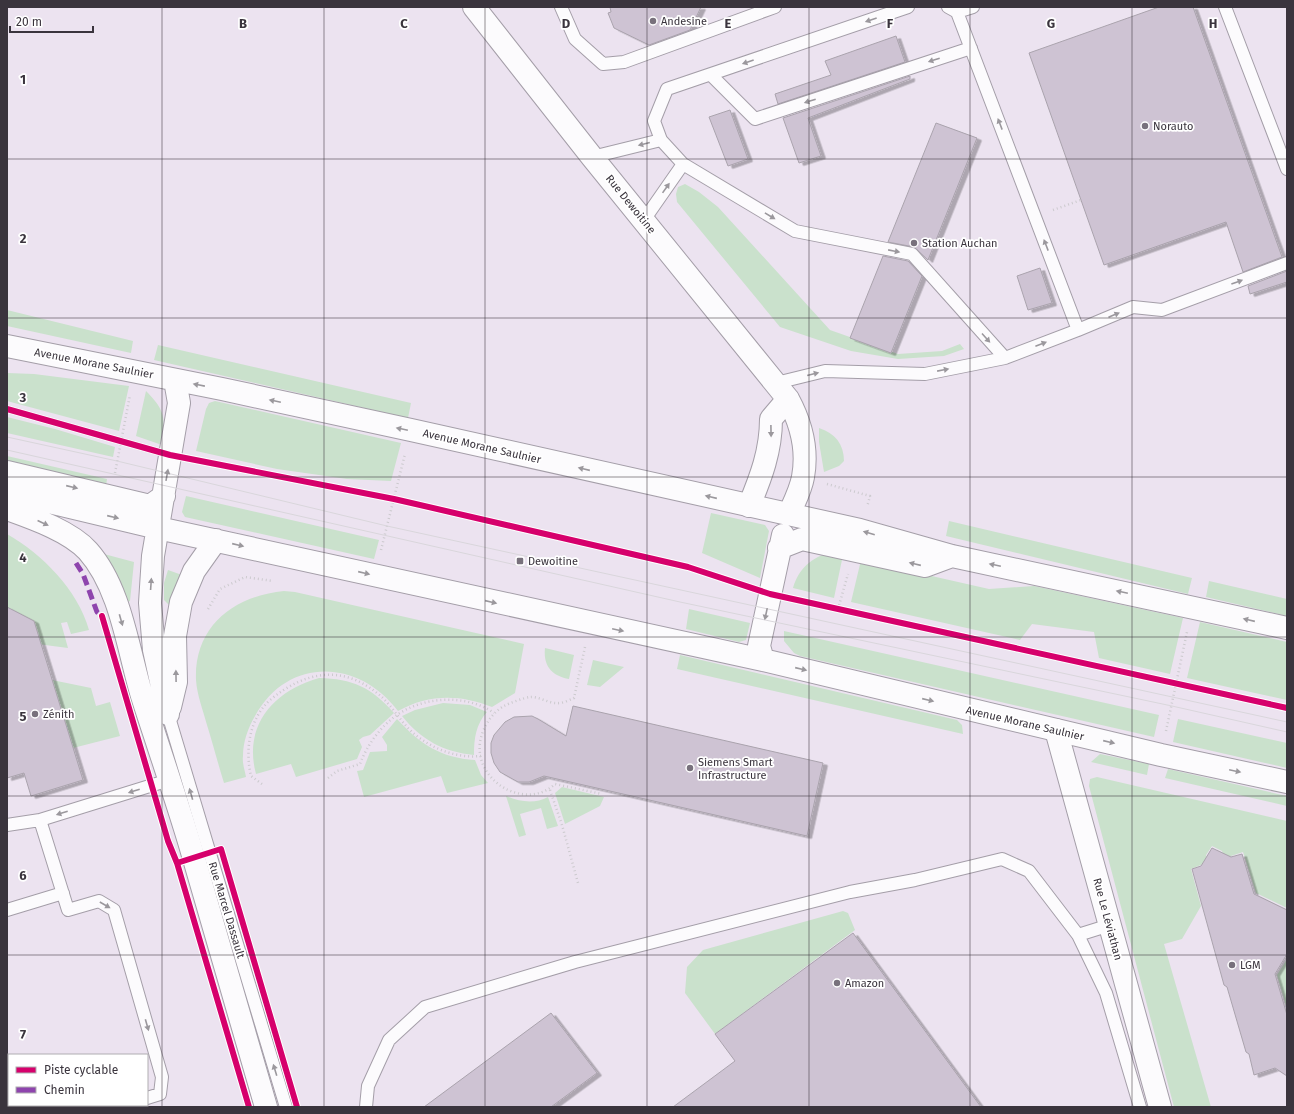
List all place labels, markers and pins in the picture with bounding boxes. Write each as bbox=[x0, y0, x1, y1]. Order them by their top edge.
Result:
place label: Andesine bbox=[661, 15, 707, 28]
marker: Andesine bbox=[648, 16, 658, 26]
place label: Norauto bbox=[1153, 120, 1193, 133]
marker: Norauto bbox=[1140, 121, 1150, 131]
place label: Station Auchan bbox=[922, 237, 998, 250]
marker: Station Auchan bbox=[909, 238, 919, 248]
place label: Dewoitine bbox=[528, 555, 578, 568]
marker: Dewoitine bbox=[515, 556, 525, 566]
place label: Zénith bbox=[43, 708, 74, 721]
marker: Zénith bbox=[30, 709, 40, 719]
place label: Siemens Smart Infrastructure bbox=[698, 756, 773, 782]
marker: Siemens Smart Infrastructure bbox=[685, 763, 695, 773]
place label: LGM bbox=[1240, 959, 1260, 972]
marker: LGM bbox=[1227, 960, 1237, 970]
place label: Amazon bbox=[845, 977, 884, 990]
marker: Amazon bbox=[832, 978, 842, 988]

